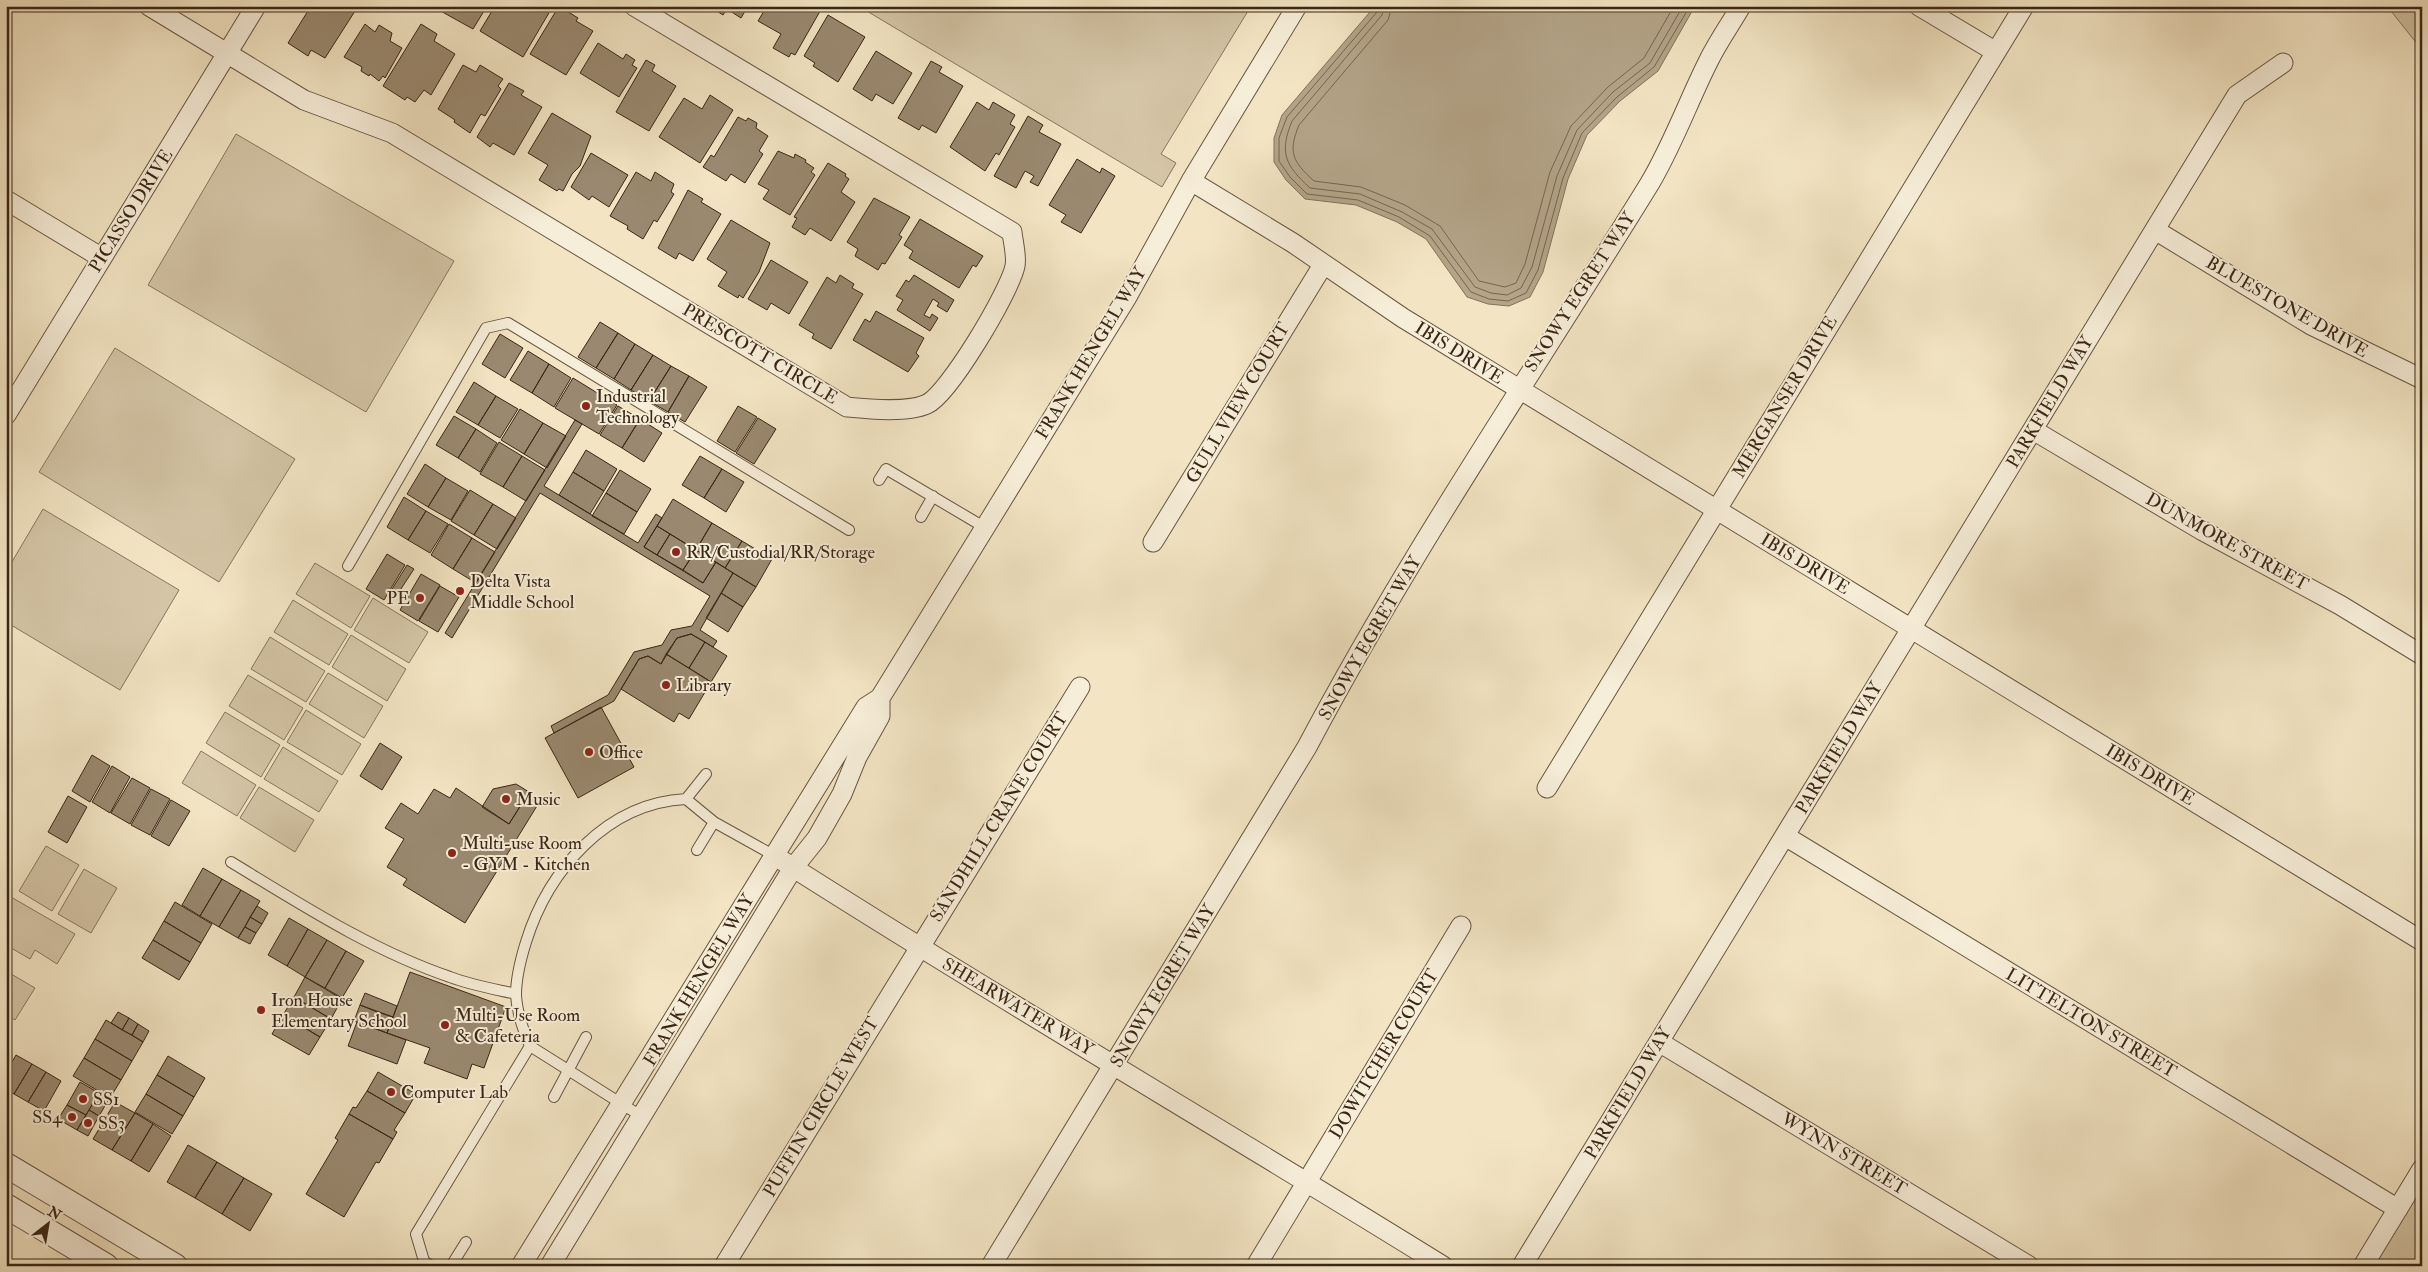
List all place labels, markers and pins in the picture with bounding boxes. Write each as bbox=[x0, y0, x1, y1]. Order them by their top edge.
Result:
place label: Industrial Technology bbox=[596, 385, 680, 429]
marker: Industrial Technology bbox=[580, 400, 592, 412]
place label: RR/Custodial/RR/Storage bbox=[686, 541, 876, 564]
marker: RR/Custodial/RR/Storage bbox=[670, 546, 682, 558]
place label: Delta Vista Middle School bbox=[470, 570, 575, 614]
marker: Delta Vista Middle School bbox=[454, 585, 466, 597]
place label: PE bbox=[387, 587, 410, 610]
marker: PE bbox=[414, 592, 426, 604]
place label: Library bbox=[676, 674, 732, 697]
marker: Library bbox=[660, 679, 672, 691]
place label: Office bbox=[599, 741, 643, 764]
marker: Office bbox=[583, 746, 595, 758]
place label: Music bbox=[516, 788, 561, 811]
marker: Music bbox=[500, 793, 512, 805]
place label: Multi-use Room - GYM - Kitchen bbox=[462, 832, 590, 876]
marker: Multi-use Room - GYM - Kitchen bbox=[446, 847, 458, 859]
place label: Iron House Elementary School bbox=[271, 989, 407, 1033]
marker: Iron House Elementary School bbox=[255, 1004, 267, 1016]
place label: Multi-Use Room & Cafeteria bbox=[455, 1004, 580, 1048]
marker: Multi-Use Room & Cafeteria bbox=[439, 1019, 451, 1031]
place label: Computer Lab bbox=[401, 1081, 508, 1104]
marker: Computer Lab bbox=[385, 1086, 397, 1098]
place label: SS1 bbox=[93, 1088, 119, 1111]
marker: SS1 bbox=[77, 1093, 89, 1105]
place label: SS4 bbox=[32, 1106, 63, 1129]
marker: SS4 bbox=[66, 1111, 78, 1123]
place label: SS3 bbox=[98, 1112, 125, 1135]
marker: SS3 bbox=[82, 1117, 94, 1129]

